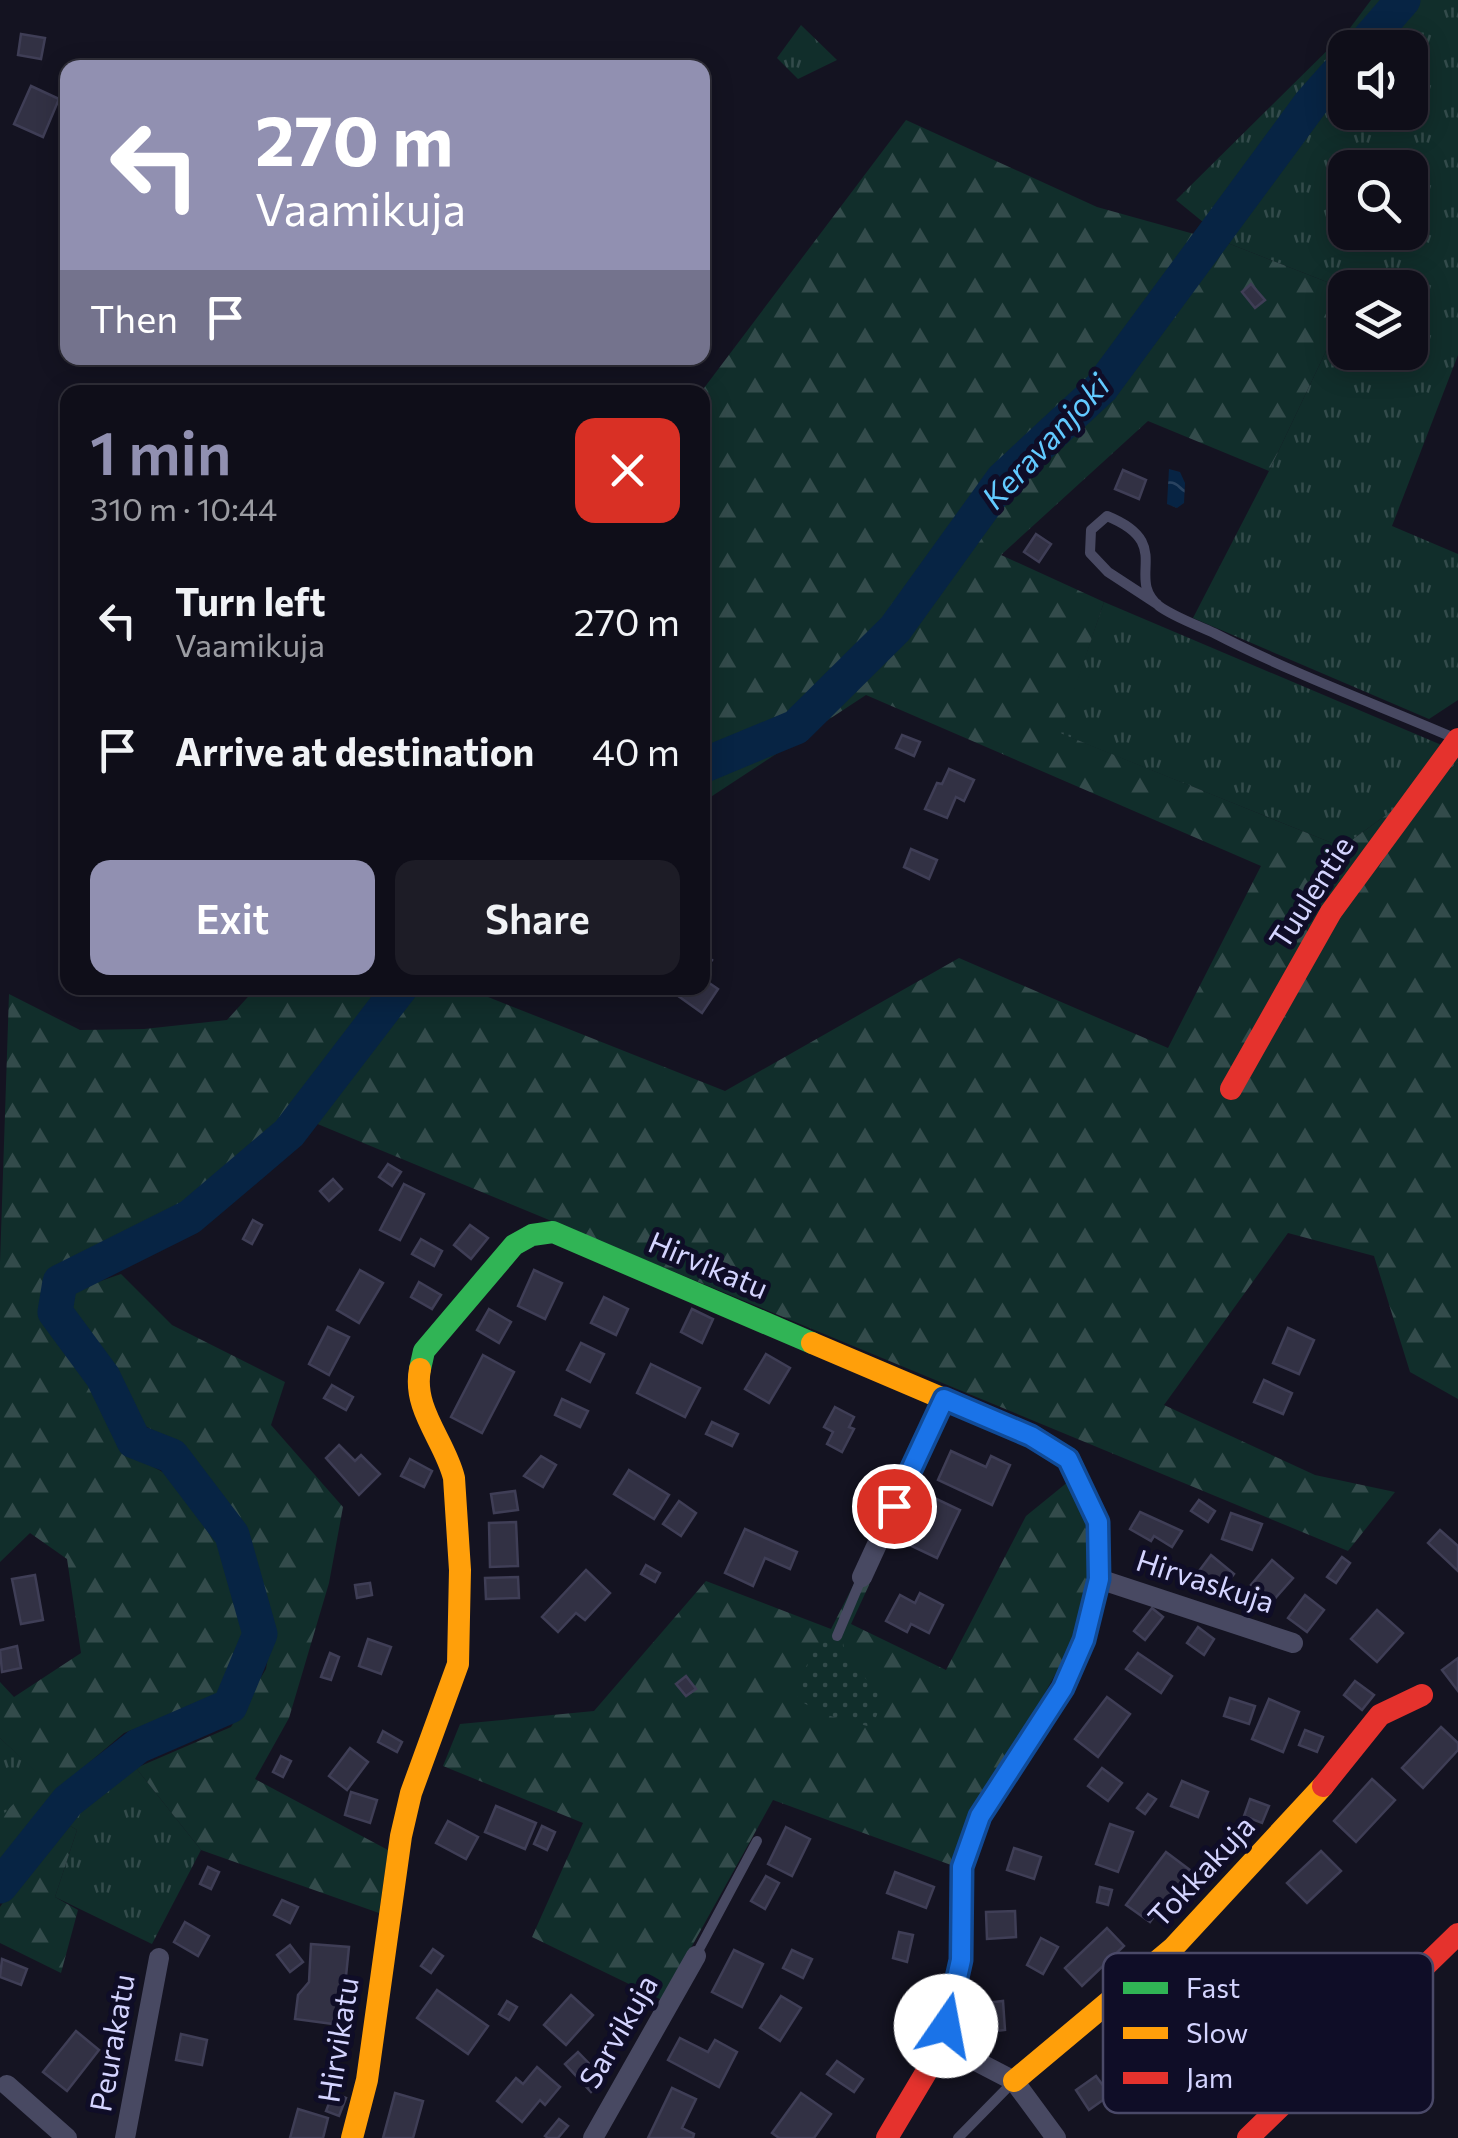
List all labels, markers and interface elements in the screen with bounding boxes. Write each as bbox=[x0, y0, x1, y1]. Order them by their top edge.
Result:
map controls bbox=[1328, 30, 1428, 370]
button: sound bbox=[1328, 30, 1428, 130]
text: 270 m bbox=[255, 95, 453, 180]
icon: left bbox=[90, 100, 220, 230]
button: search bbox=[1328, 150, 1428, 250]
text: Vaamikuja bbox=[255, 180, 466, 235]
button: layers bbox=[1328, 270, 1428, 370]
icon: arrive bbox=[198, 290, 253, 345]
text: Then bbox=[90, 294, 178, 341]
water label: Keravanjoki bbox=[972, 364, 1118, 516]
text: 1 min bbox=[90, 414, 231, 487]
button: close bbox=[575, 418, 680, 523]
text: 310 m · 10:44 bbox=[90, 488, 277, 528]
text: Turn left bbox=[175, 577, 326, 624]
icon: left bbox=[90, 593, 145, 648]
text: 270 m bbox=[574, 597, 680, 644]
text: Vaamikuja bbox=[175, 624, 325, 664]
icon: arrive bbox=[90, 723, 145, 778]
text: Arrive at destination bbox=[175, 727, 534, 774]
text: 40 m bbox=[592, 727, 680, 774]
street label: Tuulentie bbox=[1260, 828, 1360, 955]
button: Exit bbox=[90, 860, 375, 975]
button: Share bbox=[395, 860, 680, 975]
street label: Hirvikatu bbox=[644, 1222, 774, 1305]
pin bbox=[852, 1464, 937, 1549]
icon: arrive bbox=[867, 1479, 922, 1534]
street label: Hirvaskuja bbox=[1132, 1540, 1279, 1619]
street label: Tokkakuja bbox=[1139, 1807, 1261, 1934]
legend bbox=[1103, 1953, 1433, 2113]
street label: Sarvikuja bbox=[570, 1967, 664, 2094]
text: Fast bbox=[1186, 1970, 1240, 2004]
street label: Peurakatu bbox=[80, 1971, 141, 2114]
street label: Hirvikatu bbox=[308, 1974, 365, 2105]
position arrow bbox=[894, 1974, 998, 2078]
text: Slow bbox=[1186, 2015, 1248, 2049]
text: Jam bbox=[1186, 2060, 1233, 2094]

